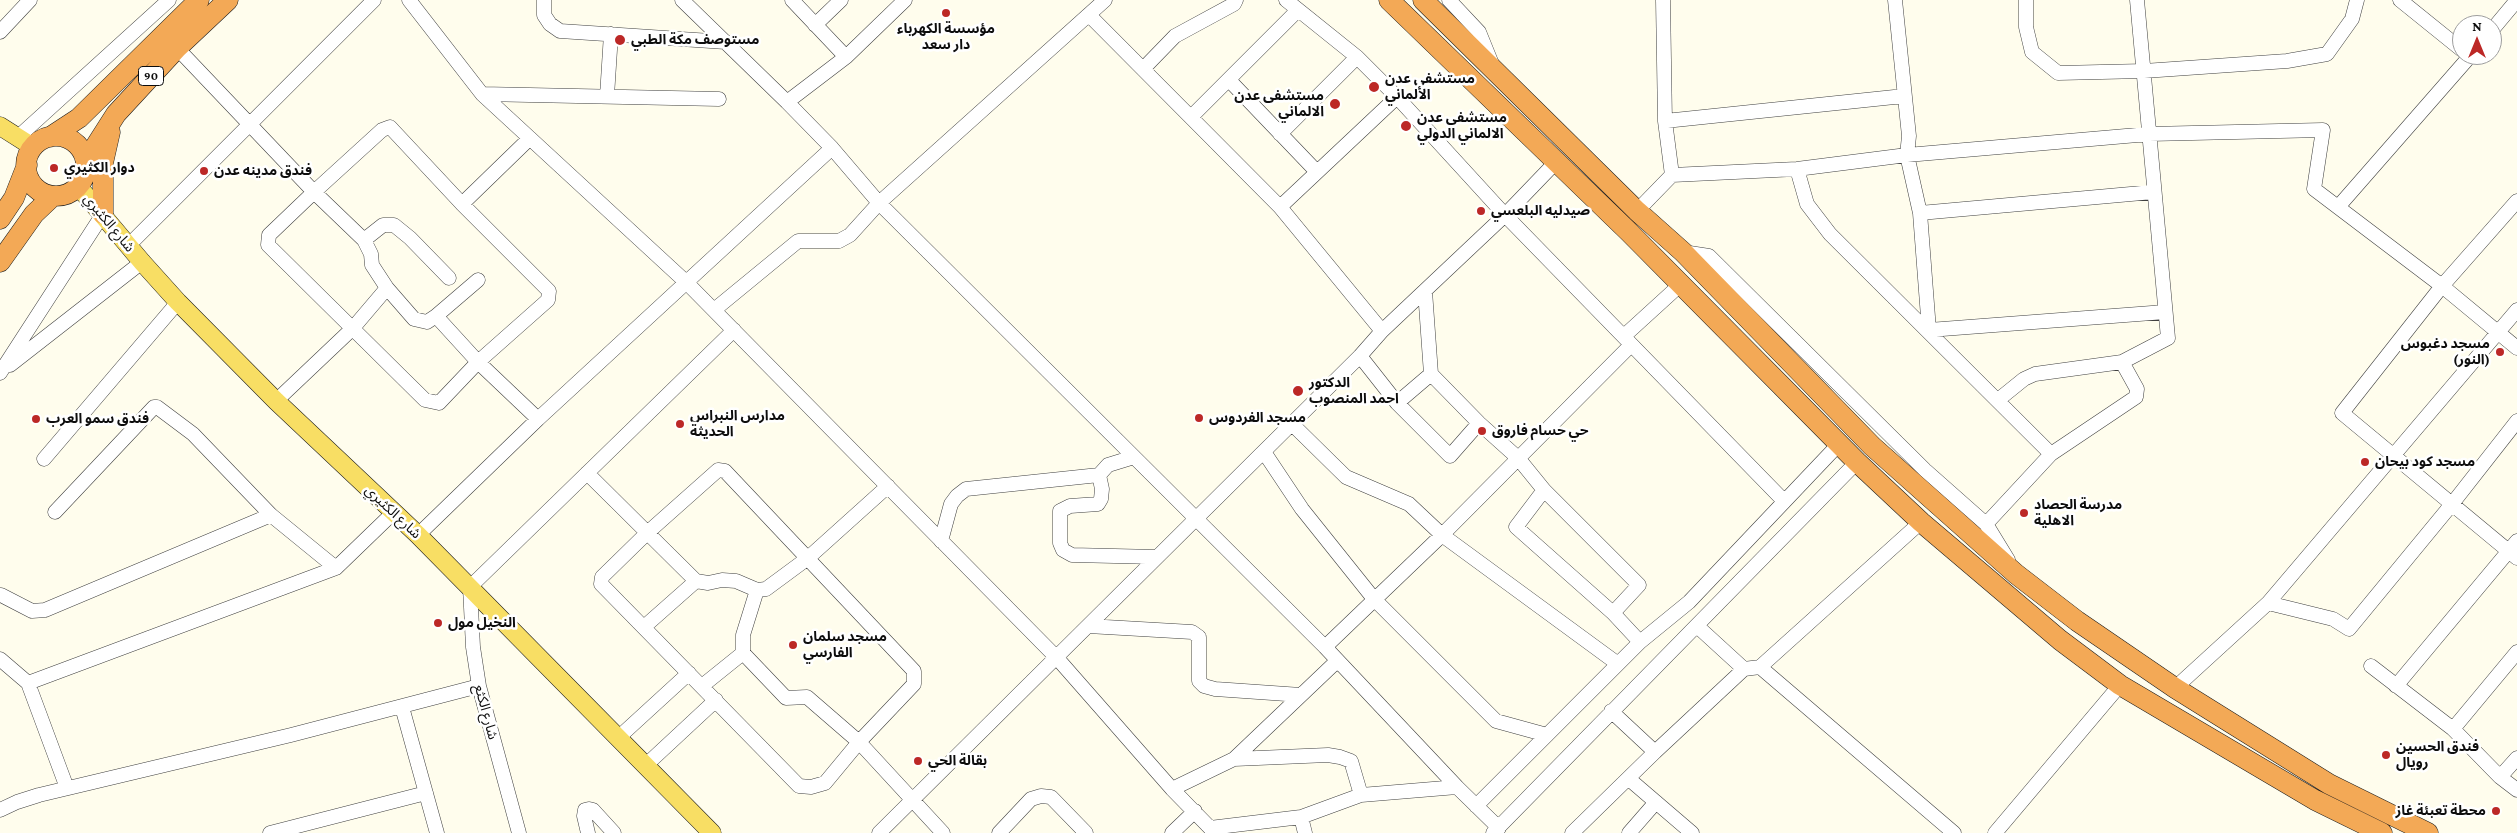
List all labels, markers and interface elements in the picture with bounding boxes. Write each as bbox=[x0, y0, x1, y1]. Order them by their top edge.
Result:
marker: مؤسسة الكهرباء دار سعد bbox=[940, 7, 952, 19]
north arrow bbox=[2452, 15, 2502, 65]
text: N bbox=[2472, 18, 2482, 34]
place label: مؤسسة الكهرباء دار سعد bbox=[897, 21, 995, 54]
place label: مستوصف مكة الطبي bbox=[631, 32, 759, 48]
marker: مستوصف مكة الطبي bbox=[613, 33, 627, 47]
road number: 90 bbox=[138, 66, 164, 85]
place label: مستشفى عدن الألماني bbox=[1385, 71, 1475, 104]
marker: مستشفى عدن الألماني bbox=[1367, 80, 1381, 94]
place label: مستشفى عدن الالماني bbox=[1234, 88, 1324, 120]
marker: مستشفى عدن الالماني bbox=[1328, 97, 1342, 111]
place label: مستشفى عدن الالماني الدولي bbox=[1417, 110, 1507, 142]
marker: مستشفى عدن الالماني الدولي bbox=[1399, 119, 1413, 133]
place label: دوار الكثيري bbox=[64, 160, 135, 176]
marker: دوار الكثيري bbox=[48, 162, 60, 174]
place label: فندق مدينه عدن bbox=[214, 163, 312, 179]
marker: فندق مدينه عدن bbox=[198, 165, 210, 177]
street label: شارع الكثيري bbox=[80, 191, 138, 255]
place label: صيدليه البلعسي bbox=[1491, 203, 1590, 219]
marker: صيدليه البلعسي bbox=[1475, 205, 1487, 217]
place label: مسجد دغبوس (النور) bbox=[2401, 336, 2490, 368]
marker: مسجد دغبوس (النور) bbox=[2494, 346, 2506, 358]
place label: الدكتور احمد المنصوب bbox=[1309, 375, 1399, 408]
marker: الدكتور احمد المنصوب bbox=[1291, 384, 1305, 398]
place label: مدارس النبراس الحديثة bbox=[690, 408, 785, 441]
place label: مسجد الفردوس bbox=[1209, 410, 1306, 426]
place label: فندق سمو العرب bbox=[46, 411, 149, 427]
marker: مسجد الفردوس bbox=[1193, 412, 1205, 424]
marker: فندق سمو العرب bbox=[30, 413, 42, 425]
marker: مدارس النبراس الحديثة bbox=[674, 418, 686, 430]
place label: حي حسام فاروق bbox=[1492, 423, 1588, 439]
marker: حي حسام فاروق bbox=[1476, 425, 1488, 437]
place label: مسجد كود بيحان bbox=[2375, 454, 2475, 470]
marker: مسجد كود بيحان bbox=[2359, 456, 2371, 468]
street label: شارع الكثيري bbox=[361, 482, 425, 542]
place label: مدرسة الحصاد الاهلية bbox=[2034, 497, 2122, 530]
marker: مدرسة الحصاد الاهلية bbox=[2018, 507, 2030, 519]
place label: النخيل مول bbox=[448, 615, 516, 631]
marker: النخيل مول bbox=[432, 617, 444, 629]
place label: مسجد سلمان الفارسي bbox=[803, 629, 887, 662]
marker: مسجد سلمان الفارسي bbox=[787, 639, 799, 651]
street label: شارع الكثع bbox=[471, 682, 501, 742]
place label: فندق الحسين رويال bbox=[2396, 739, 2479, 772]
marker: فندق الحسين رويال bbox=[2380, 749, 2392, 761]
place label: بقالة الحي bbox=[928, 753, 987, 769]
marker: بقالة الحي bbox=[912, 755, 924, 767]
place label: محطة تعبئة غاز bbox=[2396, 803, 2486, 819]
marker: محطة تعبئة غاز bbox=[2490, 805, 2502, 817]

